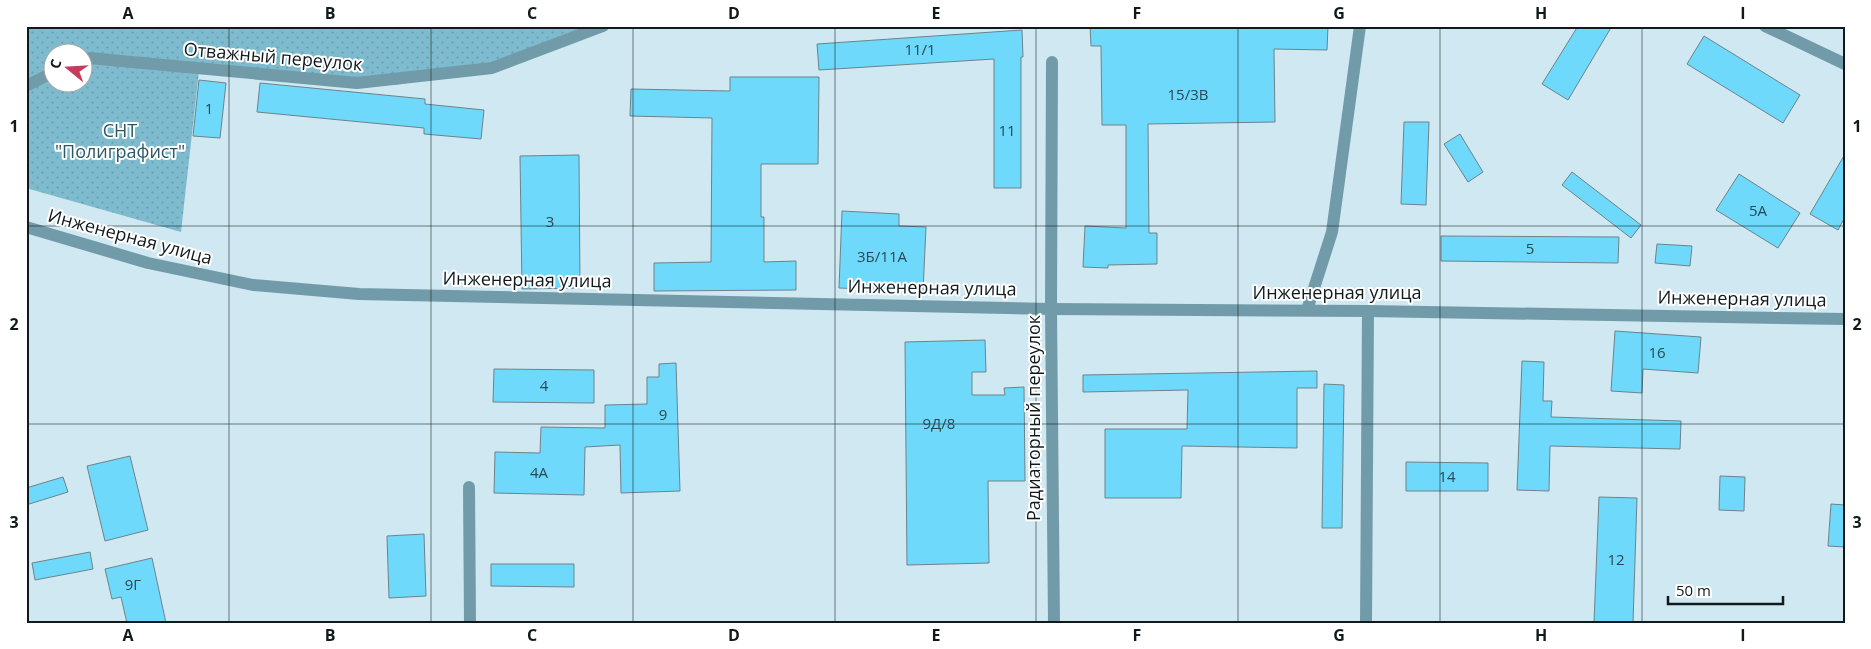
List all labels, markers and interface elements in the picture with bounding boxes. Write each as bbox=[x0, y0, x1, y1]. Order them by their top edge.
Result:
text: A bbox=[122, 2, 134, 24]
text: B bbox=[325, 2, 335, 24]
text: C bbox=[527, 2, 537, 24]
text: D bbox=[728, 2, 740, 24]
text: E bbox=[932, 2, 941, 24]
text: F bbox=[1133, 2, 1141, 24]
text: G bbox=[1333, 2, 1345, 24]
text: H bbox=[1535, 2, 1547, 24]
text: I bbox=[1740, 2, 1746, 24]
street label: Отважный переулок bbox=[183, 36, 364, 76]
house number: 11/1 bbox=[904, 39, 936, 59]
north arrow bbox=[42, 42, 92, 92]
text: С bbox=[45, 57, 66, 71]
house number: 15/3В bbox=[1168, 84, 1208, 104]
house number: 1 bbox=[205, 98, 213, 118]
text: 1 bbox=[9, 115, 19, 137]
text: 1 bbox=[1852, 115, 1862, 137]
park label: СНТ "Полиграфист" bbox=[55, 118, 185, 163]
house number: 11 bbox=[998, 120, 1016, 140]
house number: 5А bbox=[1749, 200, 1768, 220]
street label: Инженерная улица bbox=[46, 203, 215, 269]
house number: 3 bbox=[546, 211, 554, 231]
house number: 5 bbox=[1526, 238, 1534, 258]
house number: 3Б/11А bbox=[857, 246, 907, 266]
street label: Инженерная улица bbox=[442, 266, 612, 292]
street label: Инженерная улица bbox=[847, 274, 1017, 300]
street label: Инженерная улица bbox=[1253, 280, 1421, 304]
street label: Инженерная улица bbox=[1657, 285, 1827, 311]
text: 2 bbox=[9, 313, 19, 335]
text: 2 bbox=[1852, 313, 1862, 335]
street label: Радиаторный переулок bbox=[1021, 314, 1045, 521]
house number: 16 bbox=[1648, 342, 1666, 362]
house number: 4 bbox=[540, 375, 549, 395]
house number: 9 bbox=[659, 404, 667, 424]
house number: 9Д/8 bbox=[923, 413, 955, 433]
house number: 4А bbox=[530, 462, 549, 482]
house number: 14 bbox=[1438, 466, 1456, 486]
text: 3 bbox=[9, 511, 19, 533]
text: 3 bbox=[1852, 511, 1862, 533]
house number: 12 bbox=[1607, 549, 1625, 569]
house number: 9Г bbox=[125, 574, 141, 594]
scale bar bbox=[1668, 574, 1784, 606]
text: 50 m bbox=[1676, 580, 1711, 600]
text: A bbox=[122, 624, 134, 646]
text: B bbox=[325, 624, 335, 646]
text: C bbox=[527, 624, 537, 646]
text: D bbox=[728, 624, 740, 646]
text: E bbox=[932, 624, 941, 646]
text: F bbox=[1133, 624, 1141, 646]
text: G bbox=[1333, 624, 1345, 646]
text: H bbox=[1535, 624, 1547, 646]
text: I bbox=[1740, 624, 1746, 646]

